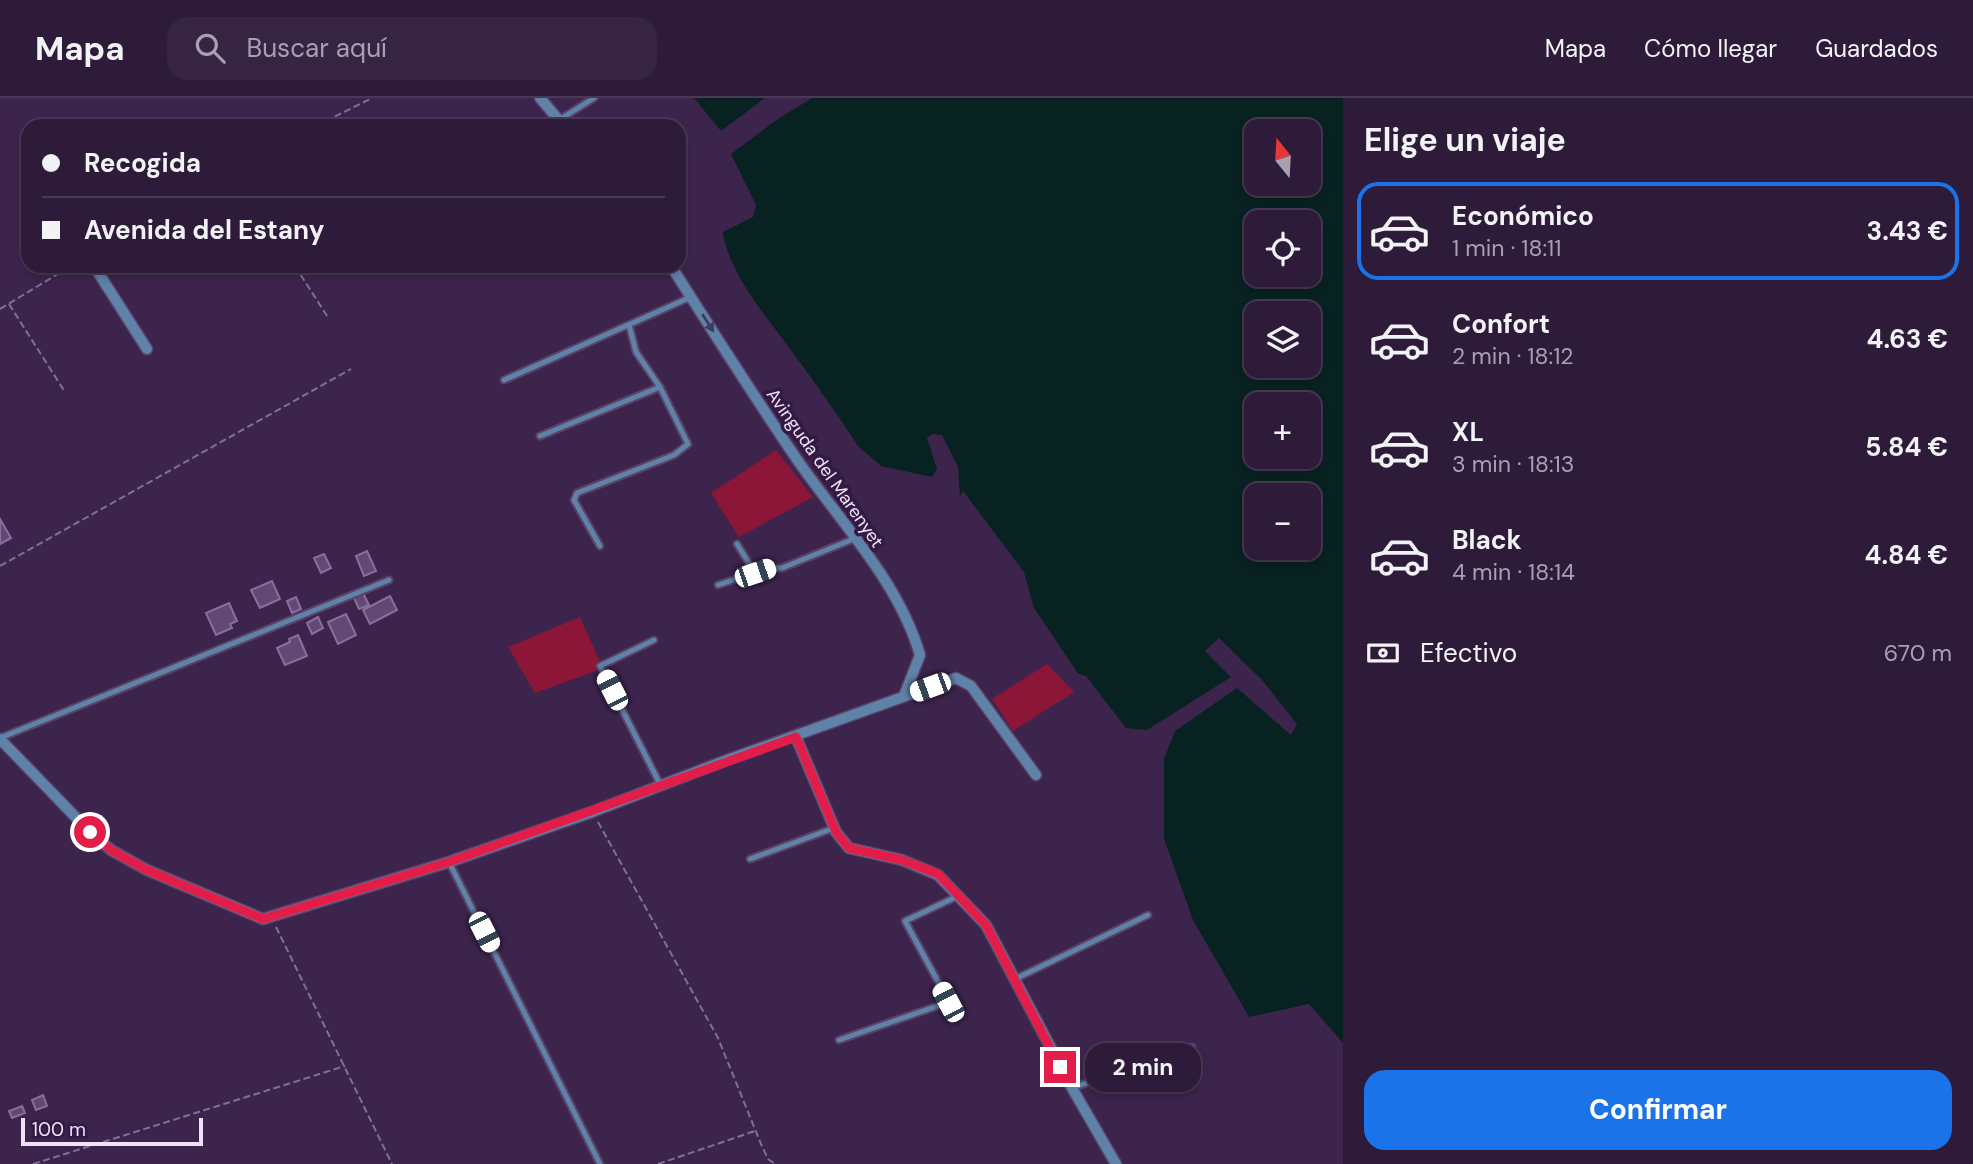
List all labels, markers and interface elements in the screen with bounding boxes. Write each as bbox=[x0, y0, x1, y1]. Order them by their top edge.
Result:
search box bbox=[167, 17, 657, 80]
text: Mapa bbox=[35, 27, 125, 70]
icon: search bbox=[191, 29, 229, 67]
text: Buscar aquí bbox=[247, 31, 387, 65]
text: Mapa bbox=[1545, 33, 1606, 64]
text: Cómo llegar bbox=[1644, 33, 1777, 64]
text: Guardados bbox=[1815, 33, 1938, 64]
north arrow bbox=[1244, 119, 1321, 196]
map controls bbox=[1244, 119, 1321, 560]
text: Elige un viaje bbox=[1364, 119, 1566, 161]
text: Recogida bbox=[84, 146, 201, 180]
text: Económico bbox=[1452, 199, 1594, 233]
icon: car bbox=[1368, 200, 1431, 263]
button: locate bbox=[1244, 210, 1321, 287]
text: Avenida del Estany bbox=[84, 213, 324, 247]
text: 3.43 € bbox=[1867, 214, 1948, 248]
text: 1 min · 18:11 bbox=[1452, 233, 1561, 263]
button: layers bbox=[1244, 301, 1321, 378]
text: Confort bbox=[1452, 307, 1550, 341]
icon: car bbox=[1368, 308, 1431, 371]
one-way arrow bbox=[701, 314, 715, 332]
text: 4.63 € bbox=[1867, 322, 1948, 356]
text: 2 min · 18:12 bbox=[1452, 341, 1574, 371]
street label: Avinguda del Marenyet bbox=[761, 384, 889, 552]
button: + bbox=[1244, 392, 1321, 469]
text: XL bbox=[1452, 415, 1484, 449]
icon: car bbox=[1368, 416, 1431, 479]
text: 5.84 € bbox=[1865, 430, 1948, 464]
text: 3 min · 18:13 bbox=[1452, 449, 1574, 479]
button: − bbox=[1244, 483, 1321, 560]
text: Black bbox=[1452, 523, 1522, 557]
icon: car bbox=[1368, 524, 1431, 587]
text: 4.84 € bbox=[1865, 538, 1948, 572]
car bbox=[732, 556, 779, 590]
text: 4 min · 18:14 bbox=[1452, 557, 1575, 587]
icon: cash bbox=[1364, 634, 1402, 672]
text: Efectivo bbox=[1420, 636, 1517, 670]
text: 670 m bbox=[1884, 638, 1952, 668]
car bbox=[594, 667, 631, 713]
car bbox=[907, 670, 954, 704]
route start bbox=[74, 816, 106, 848]
car bbox=[466, 909, 503, 955]
car bbox=[929, 979, 968, 1025]
callout: 2 min bbox=[1084, 1042, 1200, 1091]
route end bbox=[1044, 1051, 1076, 1083]
text: 2 min bbox=[1113, 1052, 1173, 1082]
button: Confirmar bbox=[1364, 1070, 1952, 1150]
scale bar bbox=[21, 1115, 203, 1147]
text: 100 m bbox=[32, 1117, 86, 1142]

